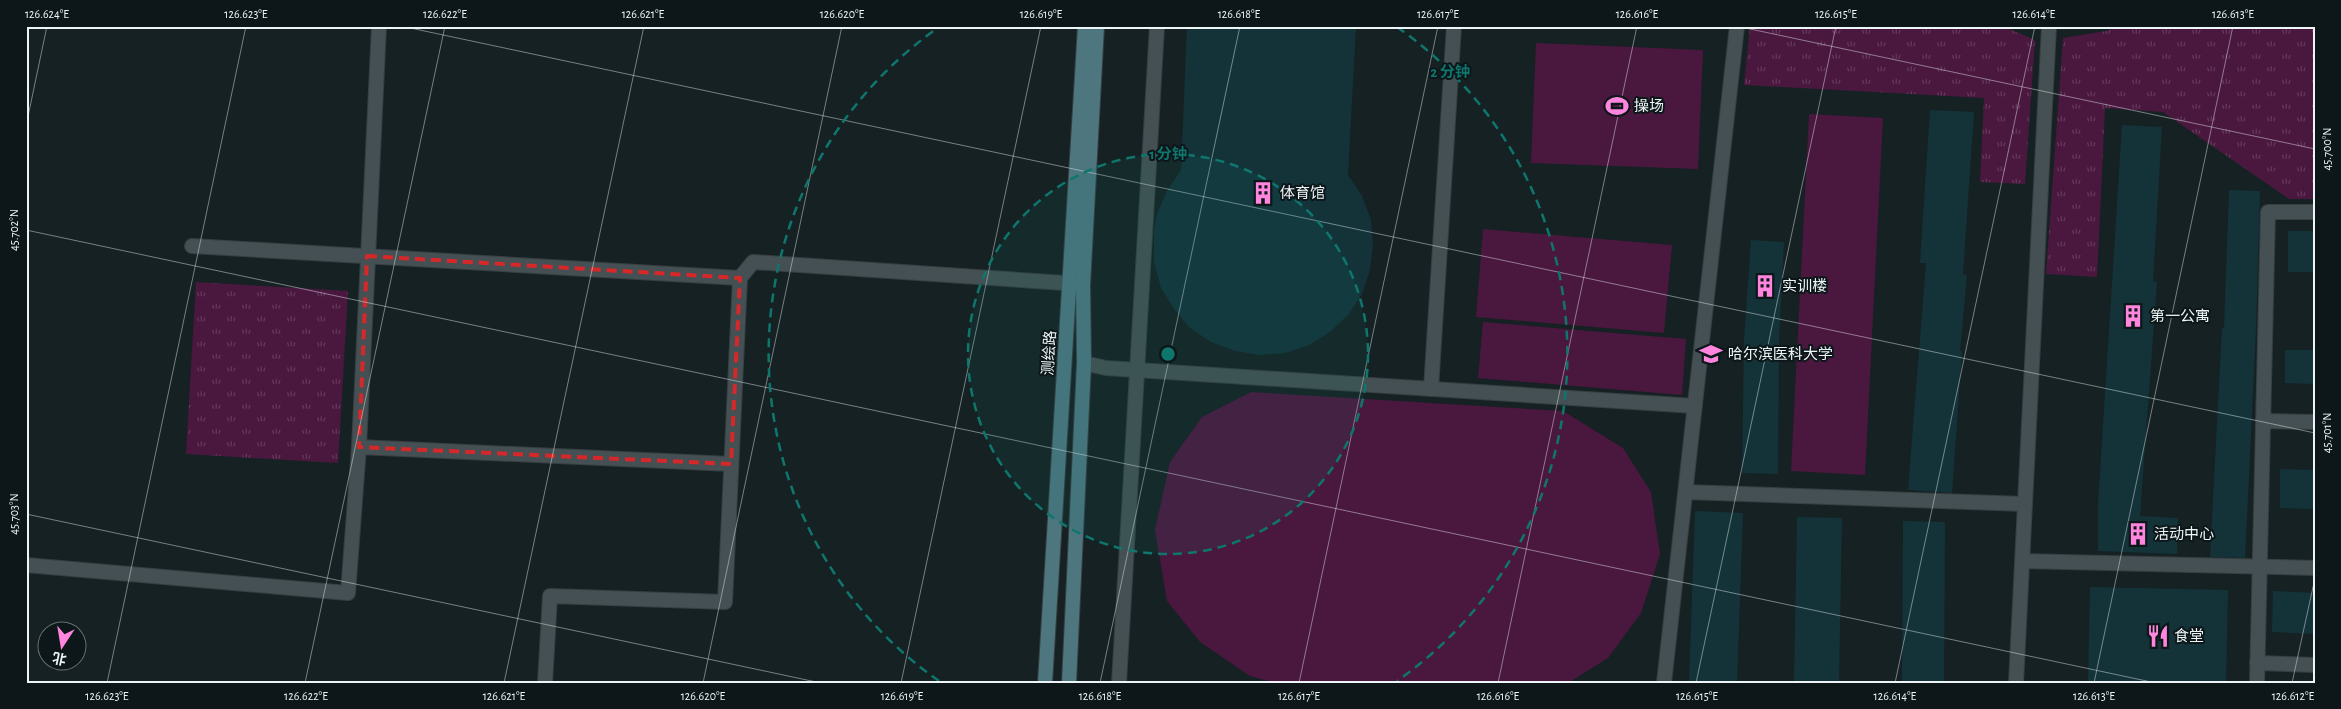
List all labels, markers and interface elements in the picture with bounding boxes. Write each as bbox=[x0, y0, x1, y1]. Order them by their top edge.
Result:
text: 126.624°E bbox=[25, 8, 69, 20]
text: 126.623°E bbox=[224, 8, 268, 20]
text: 126.622°E bbox=[423, 8, 467, 20]
text: 126.621°E bbox=[622, 8, 664, 20]
text: 126.620°E bbox=[820, 8, 865, 20]
text: 126.619°E bbox=[1020, 8, 1063, 20]
text: 126.618°E bbox=[1218, 8, 1261, 20]
text: 126.617°E bbox=[1417, 8, 1459, 20]
text: 126.616°E bbox=[1616, 8, 1659, 20]
text: 126.615°E bbox=[1815, 8, 1857, 20]
text: 126.614°E bbox=[2013, 8, 2056, 20]
text: 126.613°E bbox=[2212, 8, 2254, 20]
text: 2 分钟 bbox=[1430, 64, 1470, 80]
sports icon: 操场 bbox=[1604, 93, 1630, 119]
place label: 操场 bbox=[1634, 98, 1664, 114]
text: 45.700°N bbox=[2321, 128, 2333, 170]
text: 1 分钟 bbox=[1149, 146, 1187, 162]
building icon: 体育馆 bbox=[1250, 180, 1276, 206]
place label: 体育馆 bbox=[1280, 185, 1325, 201]
text: 45.702°N bbox=[8, 209, 20, 251]
building icon: 实训楼 bbox=[1752, 273, 1778, 299]
place label: 实训楼 bbox=[1782, 278, 1827, 294]
building icon: 第一公寓 bbox=[2120, 303, 2146, 329]
place label: 第一公寓 bbox=[2150, 308, 2210, 324]
street label: 测绘路 bbox=[1038, 330, 1059, 376]
school or university icon: 哈尔滨医科大学 bbox=[1698, 341, 1724, 367]
centre of rings bbox=[1159, 345, 1177, 363]
place label: 哈尔滨医科大学 bbox=[1728, 346, 1833, 362]
text: 45.701°N bbox=[2321, 413, 2333, 453]
text: 45.703°N bbox=[8, 493, 20, 535]
building icon: 活动中心 bbox=[2125, 521, 2151, 547]
place label: 活动中心 bbox=[2154, 526, 2214, 542]
north arrow bbox=[38, 622, 88, 672]
restaurant icon: 食堂 bbox=[2145, 623, 2171, 649]
place label: 食堂 bbox=[2174, 628, 2204, 644]
text: 北 bbox=[51, 649, 68, 667]
text: 126.623°E bbox=[85, 690, 129, 702]
text: 126.622°E bbox=[284, 690, 328, 702]
text: 126.621°E bbox=[483, 690, 525, 702]
text: 126.620°E bbox=[681, 690, 726, 702]
text: 126.619°E bbox=[881, 690, 924, 702]
text: 126.618°E bbox=[1079, 690, 1122, 702]
text: 126.617°E bbox=[1278, 690, 1320, 702]
text: 126.616°E bbox=[1477, 690, 1520, 702]
text: 126.615°E bbox=[1676, 690, 1718, 702]
text: 126.614°E bbox=[1874, 690, 1917, 702]
text: 126.613°E bbox=[2073, 690, 2115, 702]
text: 126.612°E bbox=[2272, 690, 2314, 702]

